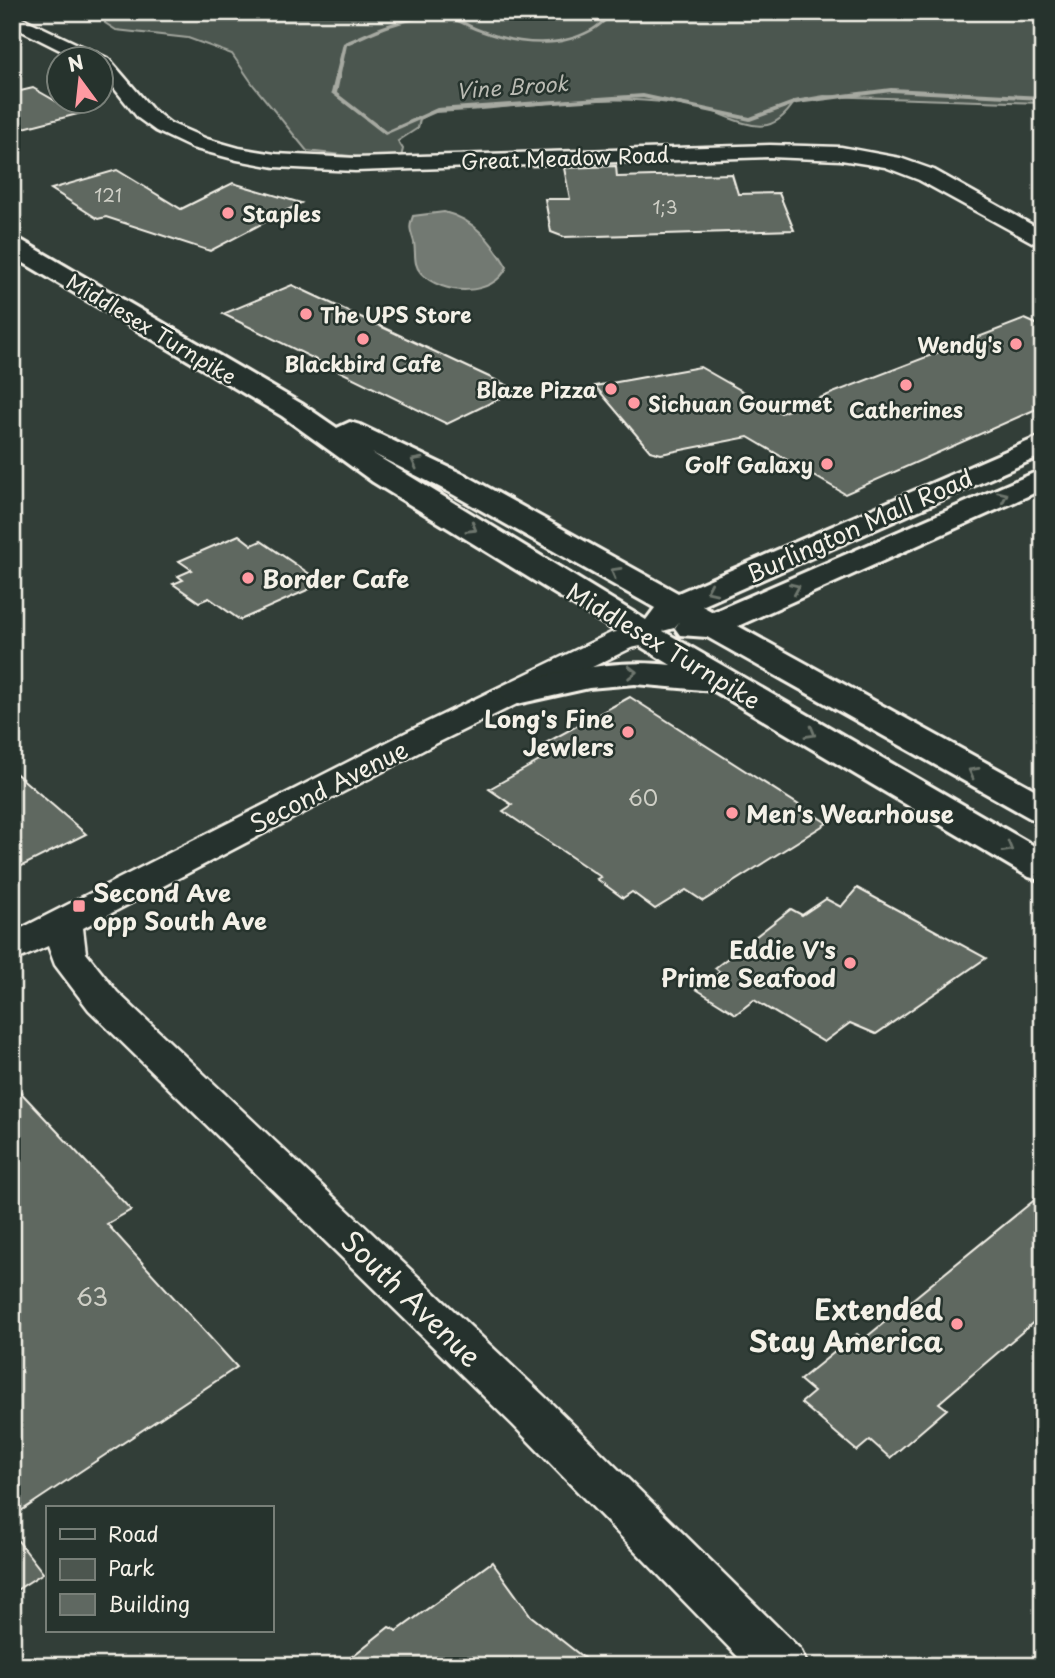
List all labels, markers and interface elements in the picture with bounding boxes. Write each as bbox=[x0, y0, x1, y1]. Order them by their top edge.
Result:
north arrow bbox=[46, 46, 116, 116]
text: N bbox=[64, 47, 86, 78]
water label: Vine Brook bbox=[455, 66, 570, 106]
street label: Great Meadow Road bbox=[460, 137, 670, 177]
house number: 121 bbox=[94, 181, 122, 208]
house number: 1;3 bbox=[652, 193, 678, 220]
place label: Staples bbox=[242, 197, 321, 229]
marker: Staples bbox=[220, 205, 236, 221]
street label: Middlesex Turnpike bbox=[61, 265, 243, 391]
place label: The UPS Store bbox=[320, 298, 472, 330]
marker: The UPS Store bbox=[298, 306, 314, 322]
place label: Wendy's bbox=[917, 328, 1002, 360]
marker: Blackbird Cafe bbox=[355, 331, 371, 347]
marker: Wendy's bbox=[1008, 336, 1024, 352]
place label: Blackbird Cafe bbox=[284, 347, 442, 379]
place label: Blaze Pizza bbox=[476, 373, 597, 405]
marker: Catherines bbox=[898, 377, 914, 393]
marker: Blaze Pizza bbox=[603, 381, 619, 397]
place label: Sichuan Gourmet bbox=[648, 387, 833, 419]
place label: Catherines bbox=[849, 393, 963, 425]
marker: Sichuan Gourmet bbox=[626, 395, 642, 411]
place label: Golf Galaxy bbox=[685, 448, 813, 480]
marker: Golf Galaxy bbox=[819, 456, 835, 472]
one-way arrow bbox=[411, 457, 424, 470]
street label: Burlington Mall Road bbox=[740, 459, 978, 591]
one-way arrow bbox=[996, 490, 1008, 504]
one-way arrow bbox=[464, 520, 477, 533]
place label: Border Cafe bbox=[262, 560, 409, 596]
one-way arrow bbox=[610, 567, 623, 580]
marker: Border Cafe bbox=[240, 570, 256, 586]
street label: Middlesex Turnpike bbox=[560, 573, 768, 717]
one-way arrow bbox=[706, 582, 719, 596]
one-way arrow bbox=[788, 582, 800, 596]
one-way arrow bbox=[626, 664, 637, 679]
place label: Long's Fine Jewlers bbox=[484, 700, 614, 764]
marker: Long's Fine Jewlers bbox=[620, 724, 636, 740]
one-way arrow bbox=[804, 725, 817, 738]
street label: Second Avenue bbox=[242, 731, 414, 841]
one-way arrow bbox=[968, 766, 981, 780]
house number: 60 bbox=[628, 781, 658, 813]
place label: Men's Wearhouse bbox=[746, 795, 954, 831]
marker: Men's Wearhouse bbox=[724, 805, 740, 821]
one-way arrow bbox=[1001, 840, 1013, 853]
place label: Second Ave opp South Ave bbox=[93, 874, 267, 938]
marker: Second Ave opp South Ave bbox=[71, 898, 87, 914]
place label: Eddie V's Prime Seafood bbox=[661, 931, 836, 995]
marker: Eddie V's Prime Seafood bbox=[842, 955, 858, 971]
street label: South Avenue bbox=[332, 1220, 492, 1376]
house number: 63 bbox=[76, 1278, 108, 1314]
place label: Extended Stay America bbox=[749, 1287, 944, 1362]
marker: Extended Stay America bbox=[949, 1316, 965, 1332]
legend bbox=[46, 1506, 273, 1632]
text: Road bbox=[108, 1517, 159, 1549]
text: Park bbox=[108, 1551, 155, 1583]
text: Building bbox=[108, 1587, 190, 1619]

